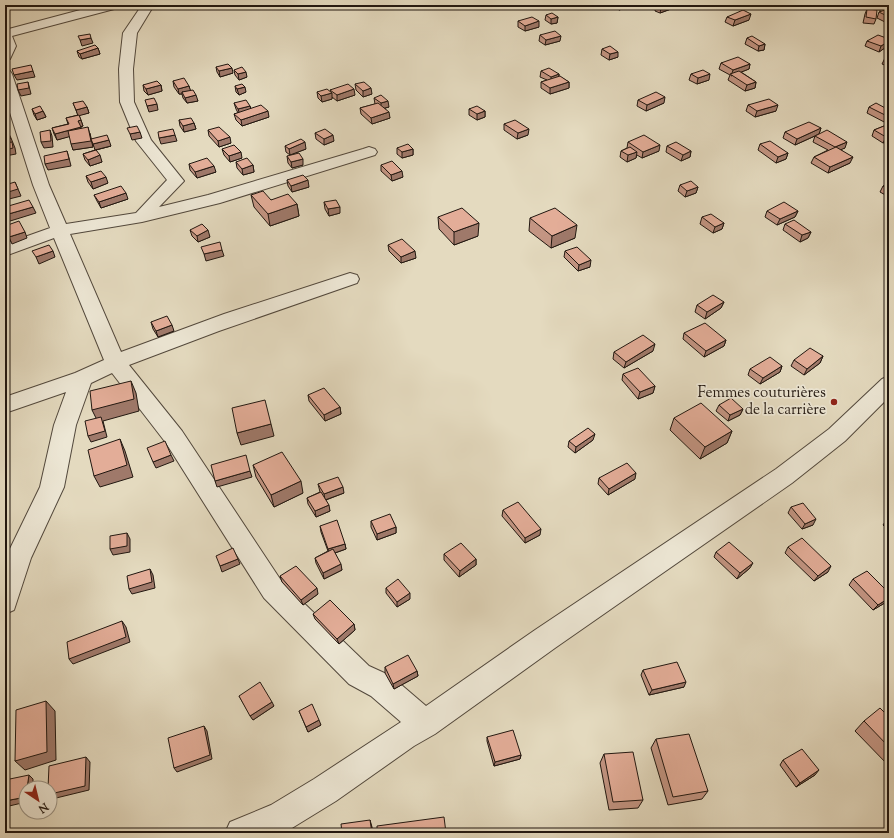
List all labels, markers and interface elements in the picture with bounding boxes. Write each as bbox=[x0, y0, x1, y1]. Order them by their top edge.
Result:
place label: Femmes couturières de la carrière bbox=[697, 383, 826, 421]
marker: Femmes couturières de la carrière bbox=[829, 397, 839, 407]
north arrow bbox=[18, 780, 58, 820]
text: N bbox=[35, 798, 52, 817]

